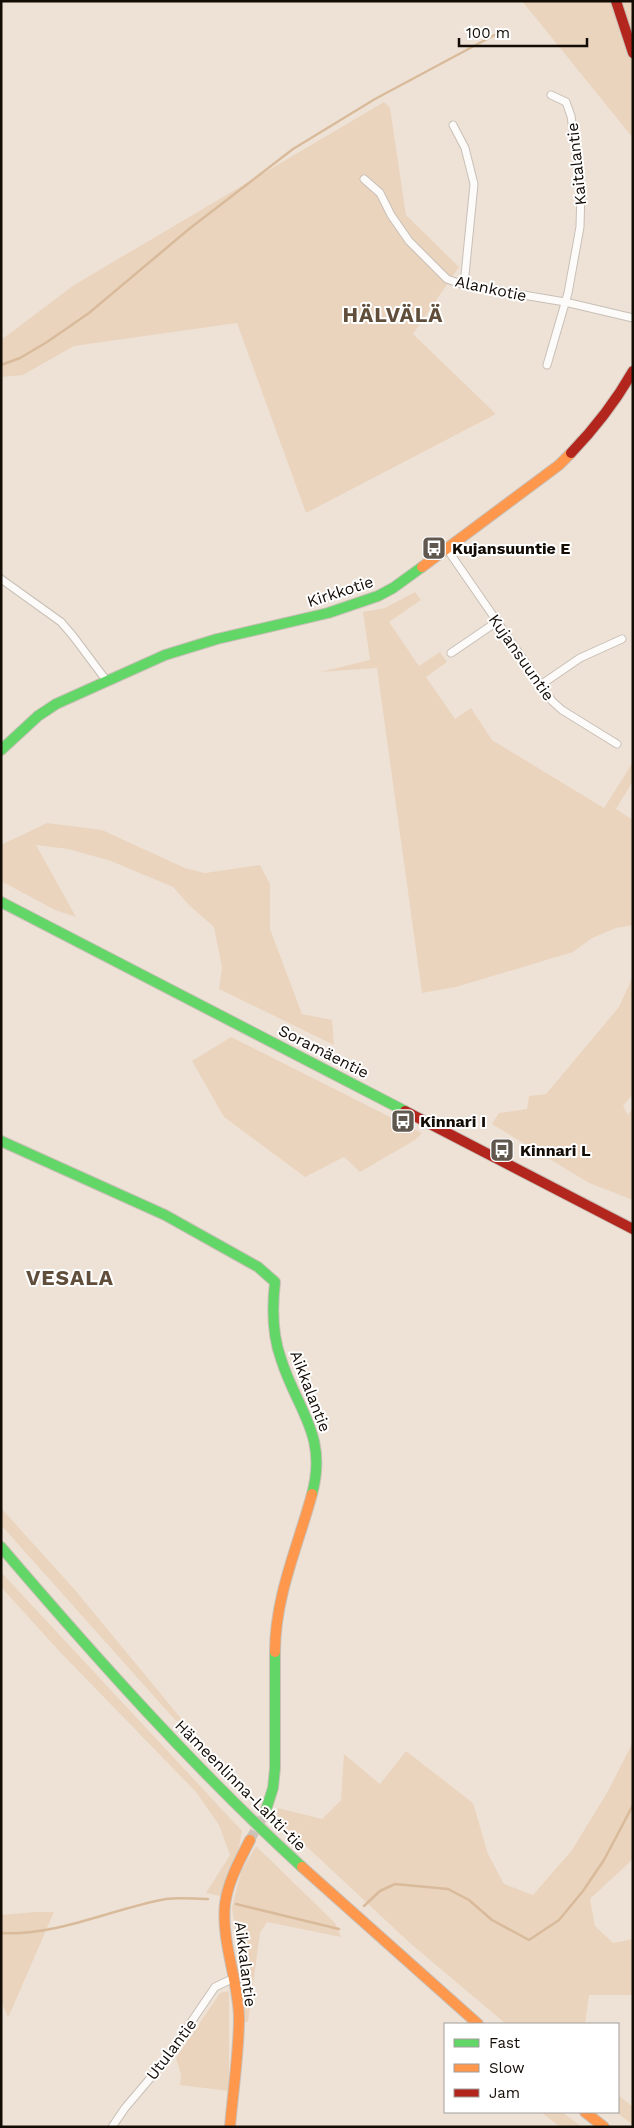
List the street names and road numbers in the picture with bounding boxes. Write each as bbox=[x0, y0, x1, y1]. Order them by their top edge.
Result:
street label: Kaitalantie bbox=[563, 122, 590, 206]
street label: Alankotie bbox=[453, 272, 529, 305]
street label: Kirkkotie bbox=[305, 572, 376, 611]
street label: Kujansuuntie bbox=[485, 610, 558, 704]
street label: Soramäentie bbox=[275, 1021, 372, 1082]
street label: Aikkalantie bbox=[286, 1348, 335, 1435]
street label: Hämeenlinna-Lahti-tie bbox=[171, 1716, 310, 1855]
street label: Aikkalantie bbox=[231, 1920, 260, 2008]
street label: Utulantie bbox=[142, 2015, 201, 2084]

